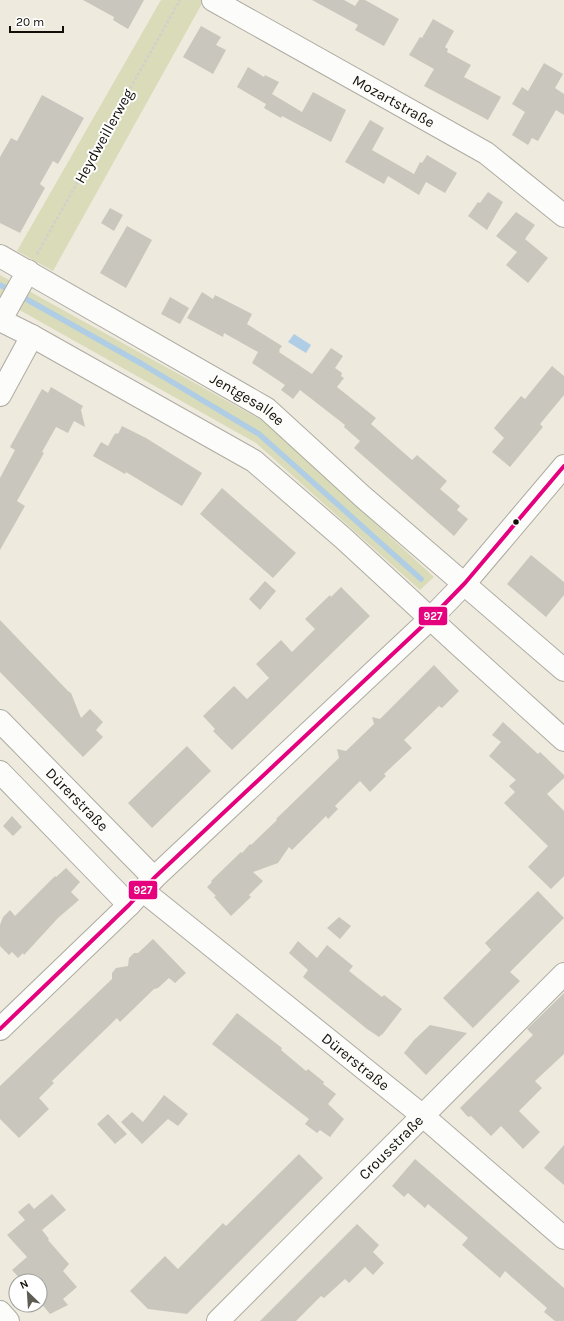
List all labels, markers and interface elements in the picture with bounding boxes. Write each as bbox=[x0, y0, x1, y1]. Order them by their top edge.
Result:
scale bar bbox=[10, 8, 63, 34]
text: 20 m bbox=[16, 15, 44, 29]
street label: Mozartstraße bbox=[349, 71, 438, 131]
street label: Heydweillerweg bbox=[71, 85, 138, 186]
street label: Jentgesallee bbox=[207, 369, 288, 430]
unlabelled marker bbox=[511, 517, 521, 527]
line badge: 927 bbox=[418, 606, 448, 626]
text: 927 bbox=[424, 610, 443, 623]
street label: Dürerstraße bbox=[42, 764, 112, 835]
line badge: 927 bbox=[128, 880, 158, 900]
text: 927 bbox=[134, 884, 153, 897]
street label: Dürerstraße bbox=[318, 1029, 393, 1094]
street label: Crousstraße bbox=[355, 1111, 427, 1184]
north arrow bbox=[8, 1273, 48, 1313]
text: N bbox=[18, 1277, 30, 1292]

